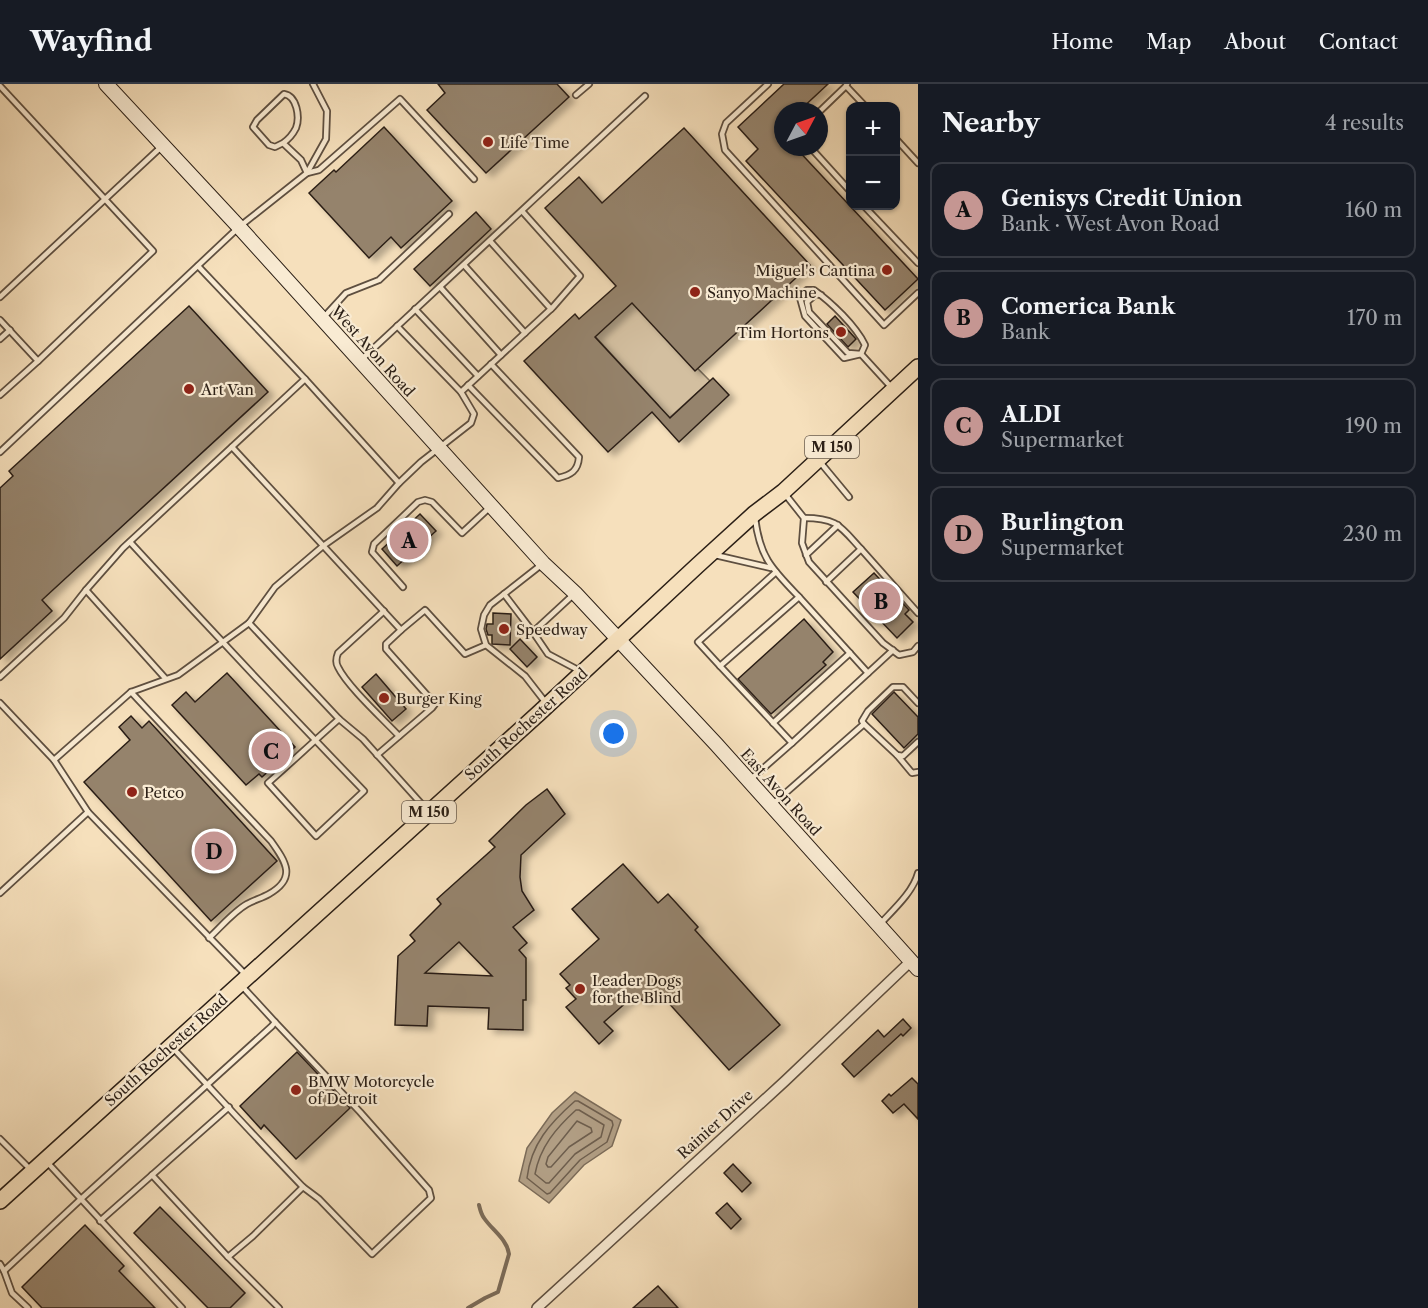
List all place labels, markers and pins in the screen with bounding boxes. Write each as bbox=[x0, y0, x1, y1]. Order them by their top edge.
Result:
place label: Life Time bbox=[500, 133, 570, 152]
marker: Life Time bbox=[481, 135, 495, 149]
place label: Miguel's Cantina bbox=[756, 261, 875, 280]
marker: Miguel's Cantina bbox=[880, 263, 894, 277]
place label: Sanyo Machine bbox=[707, 283, 817, 302]
marker: Sanyo Machine bbox=[688, 285, 702, 299]
place label: Tim Hortons bbox=[737, 323, 829, 342]
marker: Tim Hortons bbox=[834, 325, 848, 339]
place label: Art Van bbox=[200, 380, 255, 399]
marker: Art Van bbox=[182, 382, 196, 396]
pin: A bbox=[390, 518, 428, 562]
pin: B bbox=[862, 578, 900, 624]
place label: Speedway bbox=[516, 620, 588, 639]
marker: Speedway bbox=[497, 622, 511, 636]
place label: Burger King bbox=[396, 689, 482, 708]
marker: Burger King bbox=[377, 691, 391, 705]
pin: C bbox=[252, 728, 290, 774]
place label: Petco bbox=[144, 783, 184, 802]
marker: Petco bbox=[125, 785, 139, 799]
pin: D bbox=[194, 828, 234, 873]
place label: Leader Dogs for the Blind bbox=[592, 971, 682, 1007]
marker: Leader Dogs for the Blind bbox=[573, 982, 587, 996]
place label: BMW Motorcycle of Detroit bbox=[308, 1072, 434, 1108]
marker: BMW Motorcycle of Detroit bbox=[289, 1083, 303, 1097]

